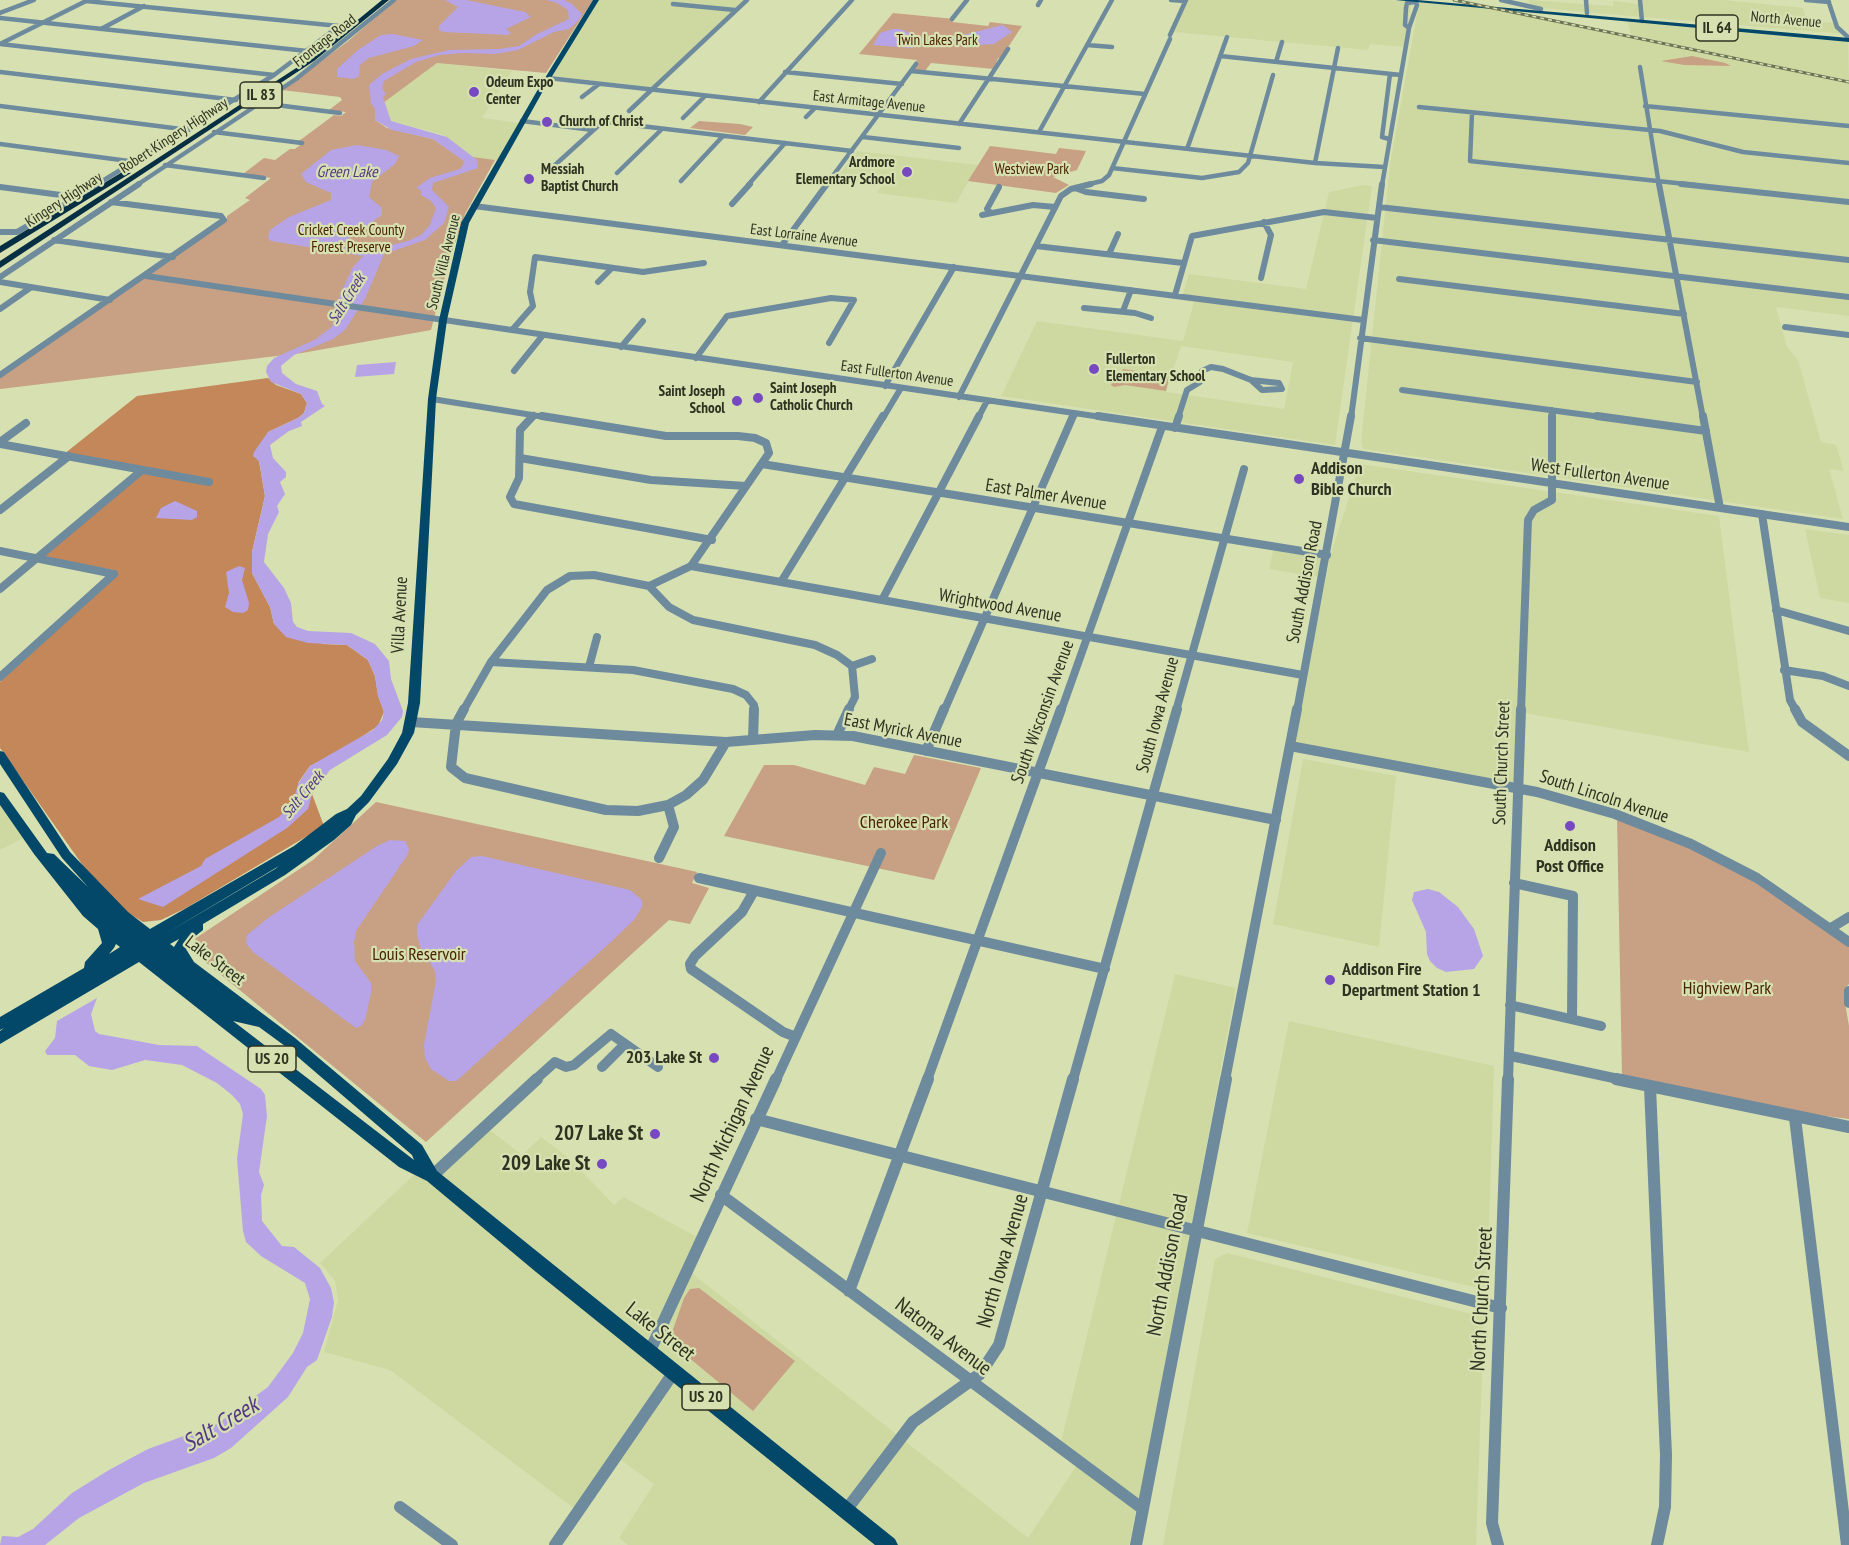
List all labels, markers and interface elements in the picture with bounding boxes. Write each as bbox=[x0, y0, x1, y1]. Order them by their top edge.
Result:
street label: North Avenue bbox=[1750, 8, 1822, 32]
street label: Frontage Road bbox=[290, 11, 360, 71]
road number: IL 64 bbox=[1696, 15, 1738, 41]
park label: Twin Lakes Park bbox=[896, 32, 978, 50]
place label: Odeum Expo Center bbox=[486, 74, 554, 109]
road number: IL 83 bbox=[240, 82, 282, 108]
marker: Odeum Expo Center bbox=[467, 85, 481, 99]
street label: East Armitage Avenue bbox=[812, 87, 926, 117]
street label: Robert Kingery Highway bbox=[117, 94, 231, 178]
place label: Church of Christ bbox=[559, 113, 643, 131]
marker: Church of Christ bbox=[540, 115, 554, 129]
place label: Ardmore Elementary School bbox=[796, 154, 895, 189]
place label: Messiah Baptist Church bbox=[541, 161, 618, 196]
park label: Westview Park bbox=[995, 161, 1069, 179]
water label: Green Lake bbox=[316, 162, 378, 182]
marker: Ardmore Elementary School bbox=[900, 165, 914, 179]
street label: Kingery Highway bbox=[22, 169, 106, 231]
marker: Messiah Baptist Church bbox=[522, 172, 536, 186]
street label: South Villa Avenue bbox=[423, 212, 465, 312]
street label: East Lorraine Avenue bbox=[749, 220, 859, 252]
park label: Cricket Creek County Forest Preserve bbox=[298, 222, 404, 257]
water label: Salt Creek bbox=[324, 270, 370, 328]
place label: Fullerton Elementary School bbox=[1106, 351, 1205, 386]
street label: East Fullerton Avenue bbox=[840, 357, 954, 391]
marker: Fullerton Elementary School bbox=[1087, 362, 1101, 376]
place label: Saint Joseph Catholic Church bbox=[770, 380, 853, 415]
place label: Saint Joseph School bbox=[659, 383, 725, 418]
marker: Saint Joseph Catholic Church bbox=[751, 391, 765, 405]
marker: Saint Joseph School bbox=[730, 394, 744, 408]
street label: West Fullerton Avenue bbox=[1529, 455, 1671, 495]
place label: Addison Bible Church bbox=[1311, 458, 1392, 500]
marker: Addison Bible Church bbox=[1292, 472, 1306, 486]
street label: East Palmer Avenue bbox=[984, 475, 1108, 515]
street label: South Addison Road bbox=[1283, 519, 1327, 645]
street label: Villa Avenue bbox=[387, 576, 413, 654]
street label: Wrightwood Avenue bbox=[937, 585, 1063, 627]
street label: South Wisconsin Avenue bbox=[1007, 637, 1079, 787]
street label: South Iowa Avenue bbox=[1132, 655, 1184, 775]
street label: South Church Street bbox=[1489, 701, 1515, 825]
street label: East Myrick Avenue bbox=[842, 709, 964, 753]
street label: South Lincoln Avenue bbox=[1537, 766, 1671, 828]
water label: Salt Creek bbox=[278, 768, 328, 822]
park label: Cherokee Park bbox=[860, 812, 948, 834]
marker: Addison Post Office bbox=[1563, 819, 1577, 833]
place label: Addison Post Office bbox=[1536, 835, 1604, 878]
street label: Lake Street bbox=[181, 931, 249, 991]
park label: Louis Reservoir bbox=[372, 944, 466, 966]
place label: Addison Fire Department Station 1 bbox=[1342, 959, 1481, 1002]
marker: Addison Fire Department Station 1 bbox=[1323, 973, 1337, 987]
park label: Highview Park bbox=[1683, 978, 1771, 1000]
street label: North Michigan Avenue bbox=[686, 1042, 780, 1206]
road number: US 20 bbox=[248, 1046, 296, 1072]
place label: 203 Lake St bbox=[626, 1047, 702, 1069]
marker: 203 Lake St bbox=[707, 1051, 721, 1065]
place label: 207 Lake St bbox=[554, 1121, 643, 1147]
marker: 207 Lake St bbox=[648, 1127, 662, 1141]
place label: 209 Lake St bbox=[501, 1151, 590, 1177]
marker: 209 Lake St bbox=[595, 1157, 609, 1171]
street label: North Iowa Avenue bbox=[972, 1191, 1034, 1331]
street label: North Addison Road bbox=[1142, 1192, 1194, 1338]
street label: North Church Street bbox=[1466, 1226, 1498, 1372]
street label: Natoma Avenue bbox=[890, 1293, 996, 1381]
street label: Lake Street bbox=[620, 1297, 700, 1367]
road number: US 20 bbox=[682, 1384, 730, 1410]
water label: Salt Creek bbox=[178, 1391, 264, 1459]

